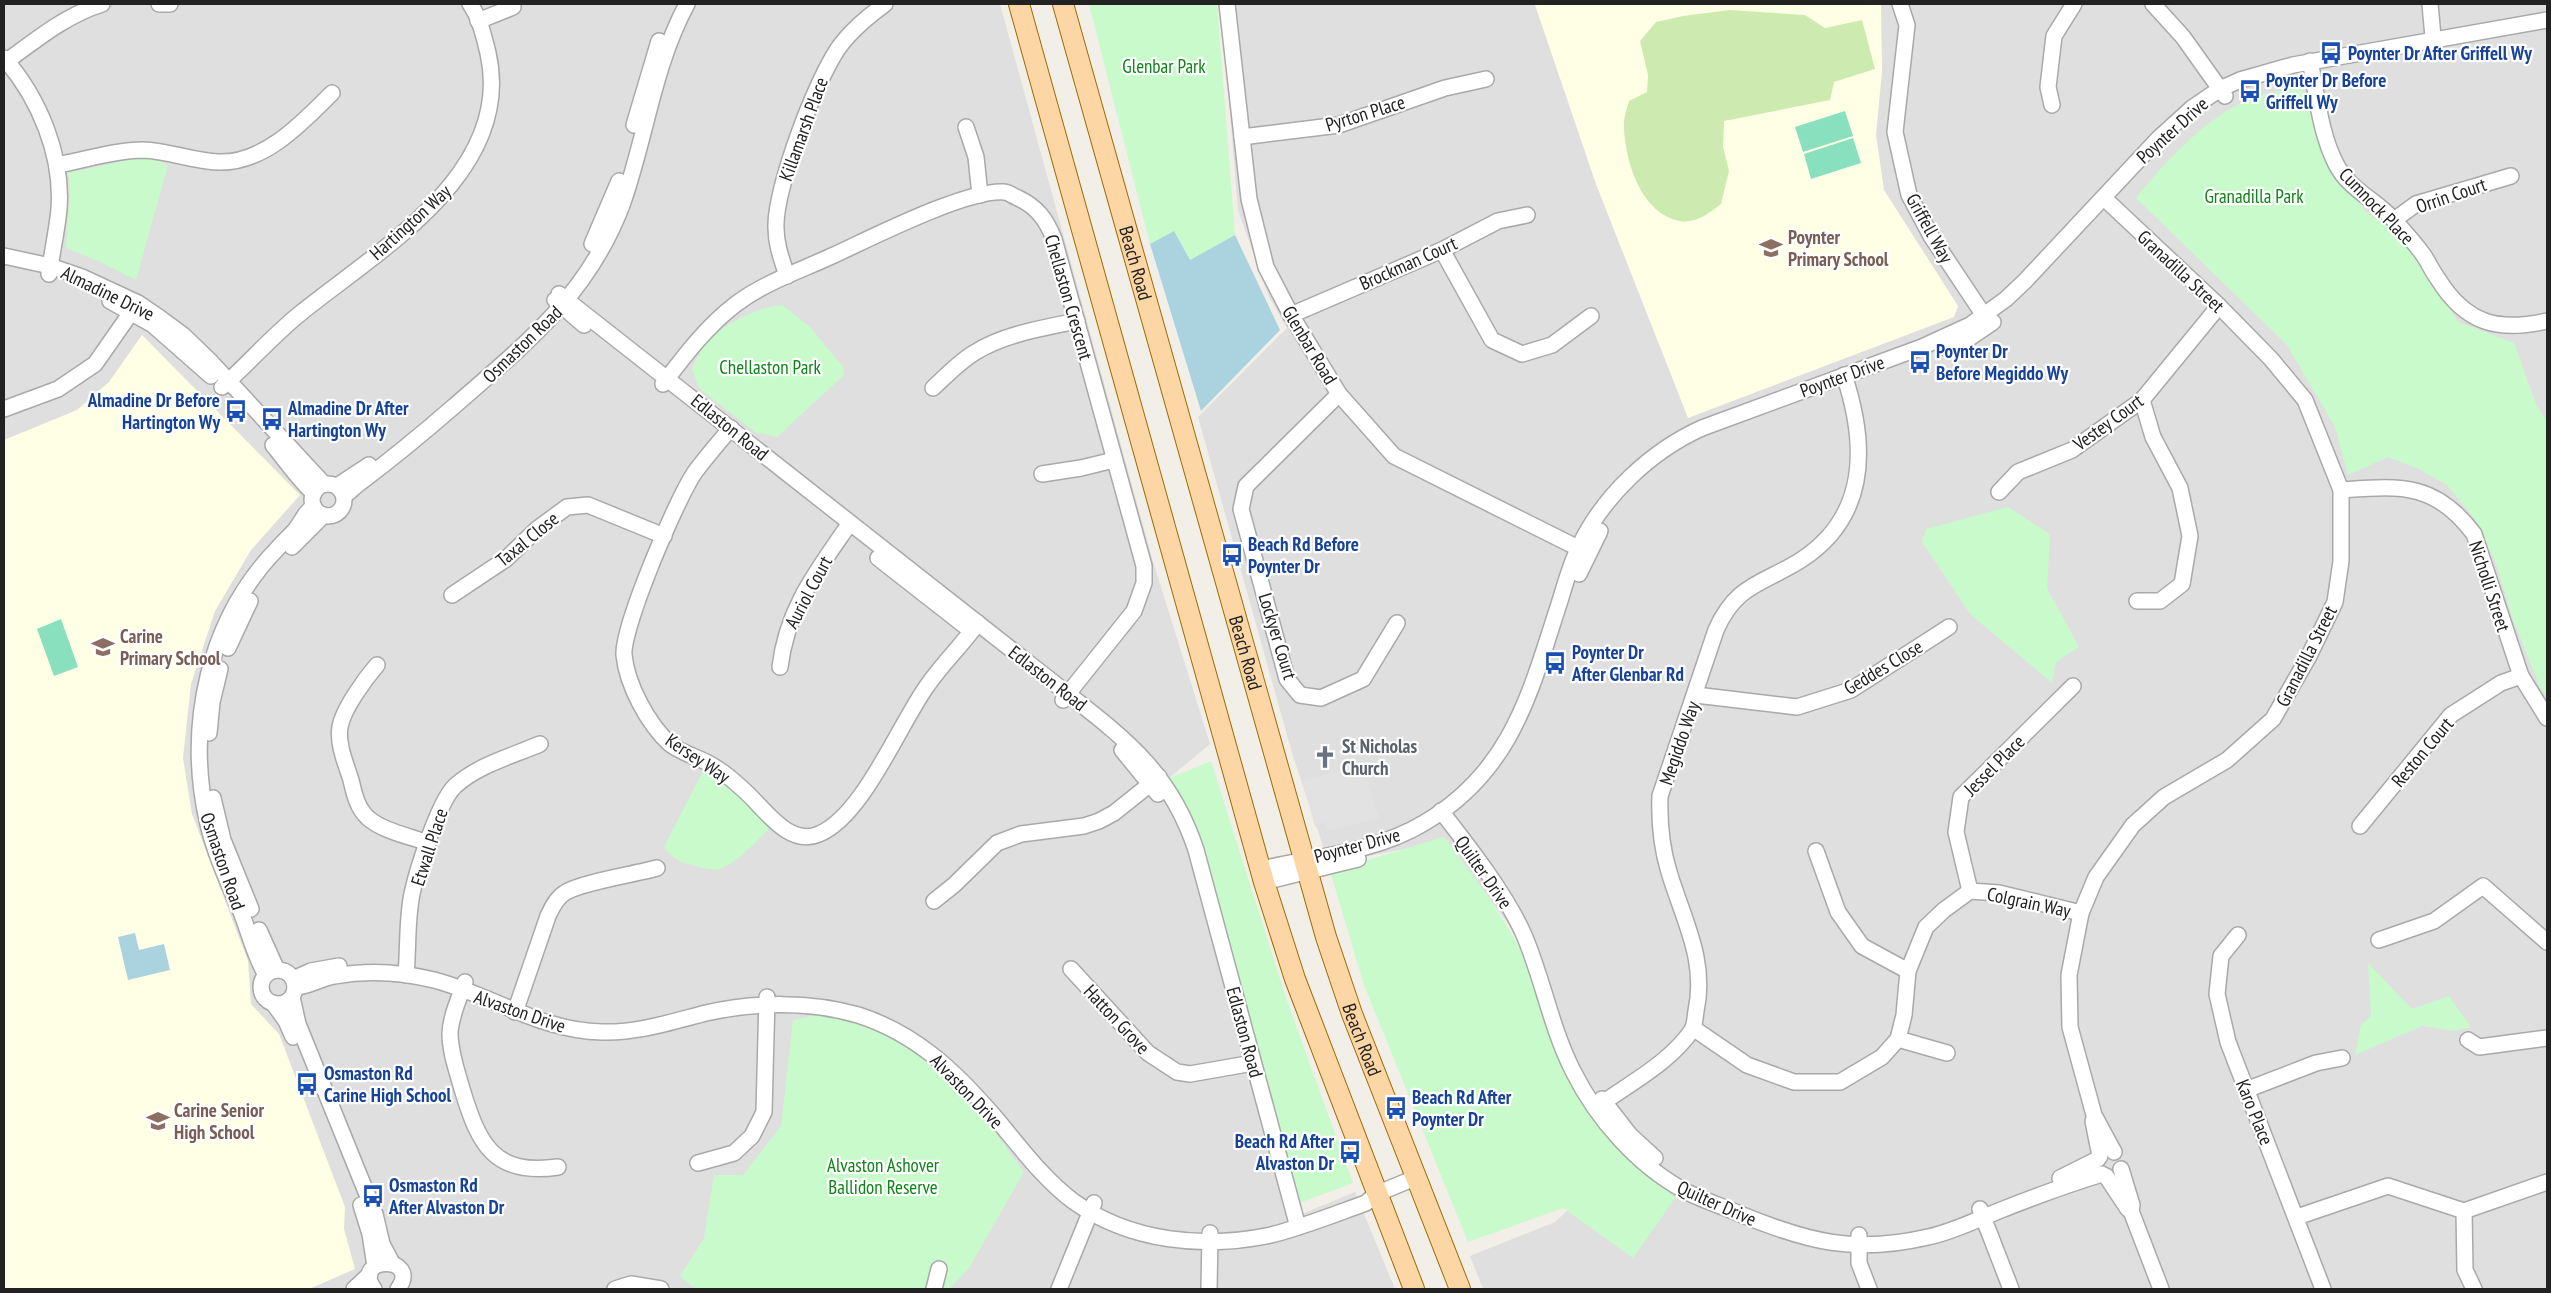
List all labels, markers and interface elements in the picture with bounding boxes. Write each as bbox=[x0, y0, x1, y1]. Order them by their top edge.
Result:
bus stop icon: Poynter Dr After Griffell Wy bbox=[2318, 40, 2344, 66]
place label: Poynter Dr After Griffell Wy bbox=[2348, 41, 2532, 65]
park label: Glenbar Park bbox=[1122, 54, 1206, 78]
place label: Poynter Dr Before Griffell Wy bbox=[2266, 68, 2386, 114]
street label: Killamarsh Place bbox=[773, 74, 833, 184]
bus stop icon: Poynter Dr Before Griffell Wy bbox=[2237, 78, 2263, 104]
street label: Pyrton Place bbox=[1322, 90, 1408, 136]
street label: Poynter Drive bbox=[2131, 91, 2213, 168]
street label: Cumnock Place bbox=[2334, 162, 2420, 250]
street label: Orrin Court bbox=[2413, 172, 2490, 218]
street label: Hartington Way bbox=[364, 179, 456, 265]
park label: Granadilla Park bbox=[2204, 184, 2304, 208]
street label: Griffell Way bbox=[1901, 189, 1959, 268]
street label: Beach Road bbox=[1114, 223, 1158, 303]
place label: Poynter Primary School bbox=[1788, 225, 1889, 271]
street label: Granadilla Street bbox=[2132, 225, 2230, 318]
street label: Brockman Court bbox=[1355, 231, 1461, 295]
street label: Chellaston Crescent bbox=[1040, 232, 1099, 363]
school or university icon: Poynter Primary School bbox=[1758, 235, 1784, 261]
street label: Almadine Drive bbox=[58, 260, 159, 326]
street label: Osmaston Road bbox=[477, 300, 567, 388]
street label: Glenbar Road bbox=[1277, 301, 1343, 389]
place label: Poynter Dr Before Megiddo Wy bbox=[1936, 339, 2068, 385]
bus stop icon: Poynter Dr Before Megiddo Wy bbox=[1907, 349, 1933, 375]
street label: Poynter Drive bbox=[1796, 350, 1888, 402]
park label: Chellaston Park bbox=[719, 355, 821, 379]
place label: Almadine Dr Before Hartington Wy bbox=[87, 388, 220, 434]
street label: Edlaston Road bbox=[686, 388, 774, 466]
street label: Vestey Court bbox=[2067, 388, 2148, 456]
place label: Almadine Dr After Hartington Wy bbox=[287, 396, 409, 442]
bus stop icon: Almadine Dr Before Hartington Wy bbox=[223, 398, 249, 424]
bus stop icon: Almadine Dr After Hartington Wy bbox=[259, 406, 285, 432]
street label: Taxal Close bbox=[491, 506, 563, 572]
place label: Beach Rd Before Poynter Dr bbox=[1248, 532, 1359, 578]
street label: Nicholli Street bbox=[2464, 538, 2516, 635]
bus stop icon: Beach Rd Before Poynter Dr bbox=[1219, 542, 1245, 568]
street label: Auriol Court bbox=[779, 551, 837, 632]
street label: Lockyer Court bbox=[1253, 590, 1303, 683]
street label: Granadilla Street bbox=[2270, 601, 2342, 711]
street label: Beach Road bbox=[1224, 613, 1268, 693]
place label: Carine Primary School bbox=[120, 624, 221, 670]
school or university icon: Carine Primary School bbox=[90, 634, 116, 660]
street label: Geddes Close bbox=[1839, 634, 1927, 700]
street label: Edlaston Road bbox=[1004, 640, 1092, 716]
place label: Poynter Dr After Glenbar Rd bbox=[1571, 640, 1684, 686]
bus stop icon: Poynter Dr After Glenbar Rd bbox=[1542, 650, 1568, 676]
street label: Megiddo Way bbox=[1653, 697, 1705, 788]
street label: Reston Court bbox=[2386, 712, 2459, 792]
street label: Kersey Way bbox=[661, 728, 736, 789]
street label: Jessel Place bbox=[1958, 729, 2030, 801]
place label: St Nicholas Church bbox=[1342, 734, 1417, 780]
church icon: St Nicholas Church bbox=[1312, 744, 1338, 770]
street label: Etwall Place bbox=[405, 805, 453, 889]
street label: Osmaston Road bbox=[195, 809, 251, 913]
street label: Poynter Drive bbox=[1311, 822, 1403, 868]
street label: Quilter Drive bbox=[1450, 831, 1518, 913]
street label: Colgrain Way bbox=[1985, 881, 2074, 923]
street label: Hatton Grove bbox=[1079, 979, 1155, 1059]
street label: Alvaston Drive bbox=[471, 984, 569, 1038]
street label: Edlaston Road bbox=[1221, 984, 1269, 1080]
street label: Beach Road bbox=[1337, 1000, 1387, 1079]
street label: Alvaston Drive bbox=[925, 1049, 1009, 1134]
place label: Osmaston Rd Carine High School bbox=[324, 1061, 451, 1107]
bus stop icon: Osmaston Rd Carine High School bbox=[294, 1071, 320, 1097]
street label: Karo Place bbox=[2231, 1076, 2279, 1149]
place label: Beach Rd After Poynter Dr bbox=[1412, 1085, 1512, 1131]
bus stop icon: Beach Rd After Poynter Dr bbox=[1383, 1095, 1409, 1121]
place label: Carine Senior High School bbox=[174, 1098, 265, 1144]
school or university icon: Carine Senior High School bbox=[145, 1108, 171, 1134]
place label: Beach Rd After Alvaston Dr bbox=[1235, 1129, 1334, 1175]
bus stop icon: Beach Rd After Alvaston Dr bbox=[1337, 1139, 1363, 1165]
park label: Alvaston Ashover Ballidon Reserve bbox=[827, 1153, 940, 1199]
place label: Osmaston Rd After Alvaston Dr bbox=[388, 1173, 505, 1219]
street label: Quilter Drive bbox=[1674, 1175, 1760, 1231]
bus stop icon: Osmaston Rd After Alvaston Dr bbox=[360, 1183, 386, 1209]

